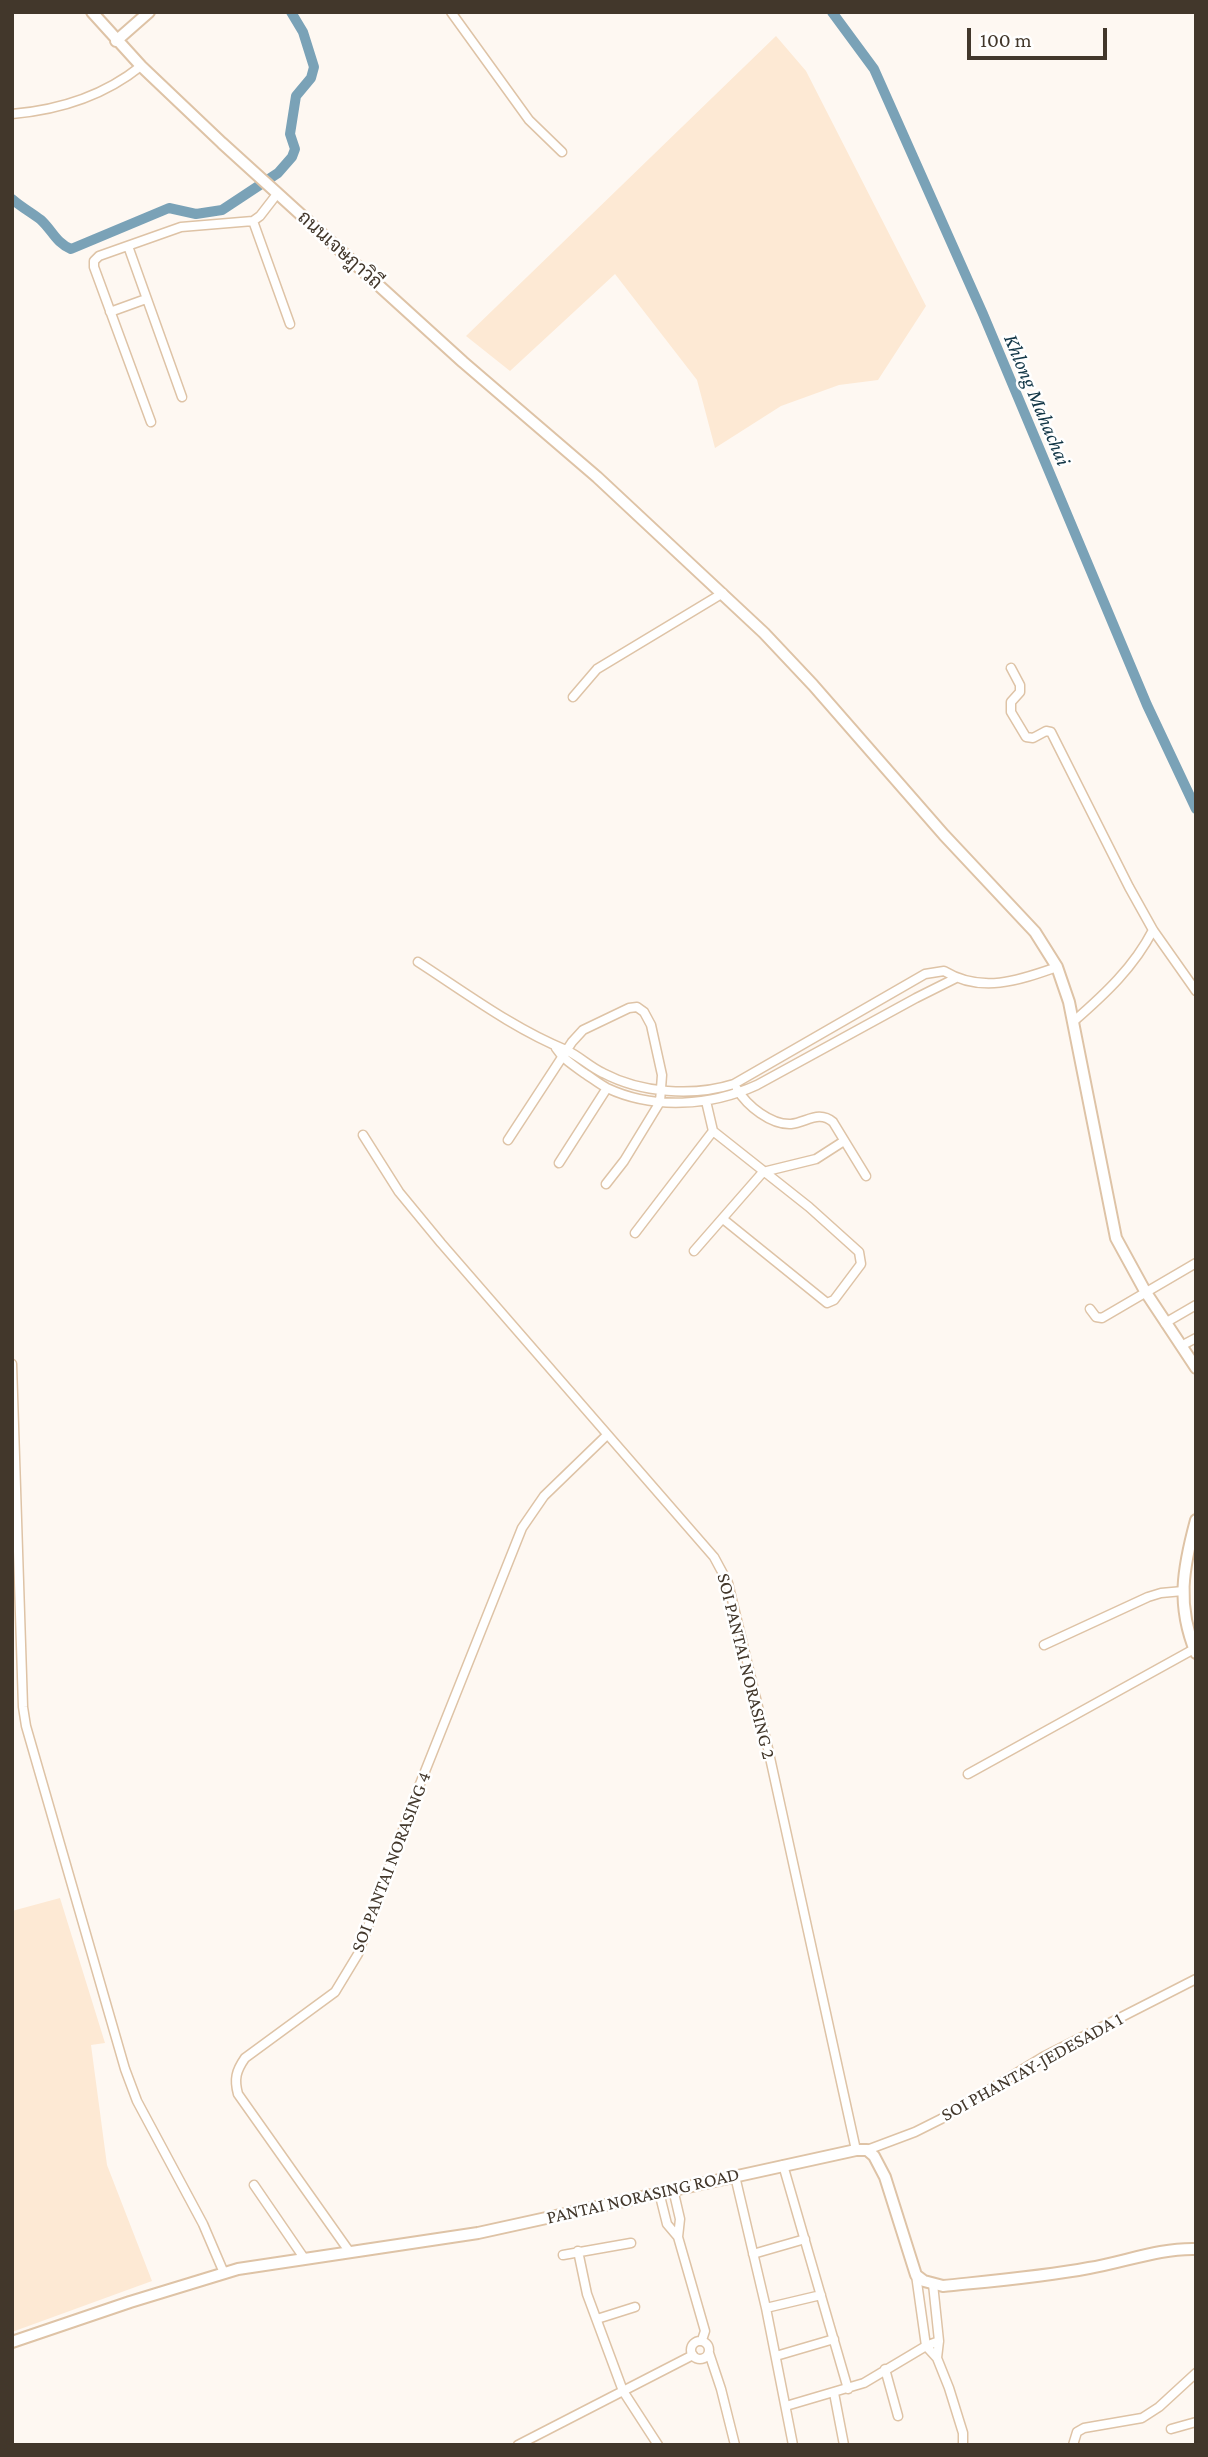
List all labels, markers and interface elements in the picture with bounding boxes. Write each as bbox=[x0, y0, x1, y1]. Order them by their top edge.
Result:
scale bar bbox=[970, 14, 1110, 58]
text: 100 m bbox=[980, 28, 1032, 52]
street label: ถนนเจษฎาวิถี bbox=[293, 206, 387, 294]
water label: Khlong Mahachai bbox=[998, 330, 1076, 470]
street label: SOI PANTAI NORASING 2 bbox=[712, 1571, 780, 1761]
street label: SOI PANTAI NORASING 4 bbox=[346, 1769, 436, 1955]
street label: SOI PHANTAY-JEDESADA 1 bbox=[937, 2008, 1127, 2126]
street label: PANTAI NORASING ROAD bbox=[544, 2163, 742, 2229]

